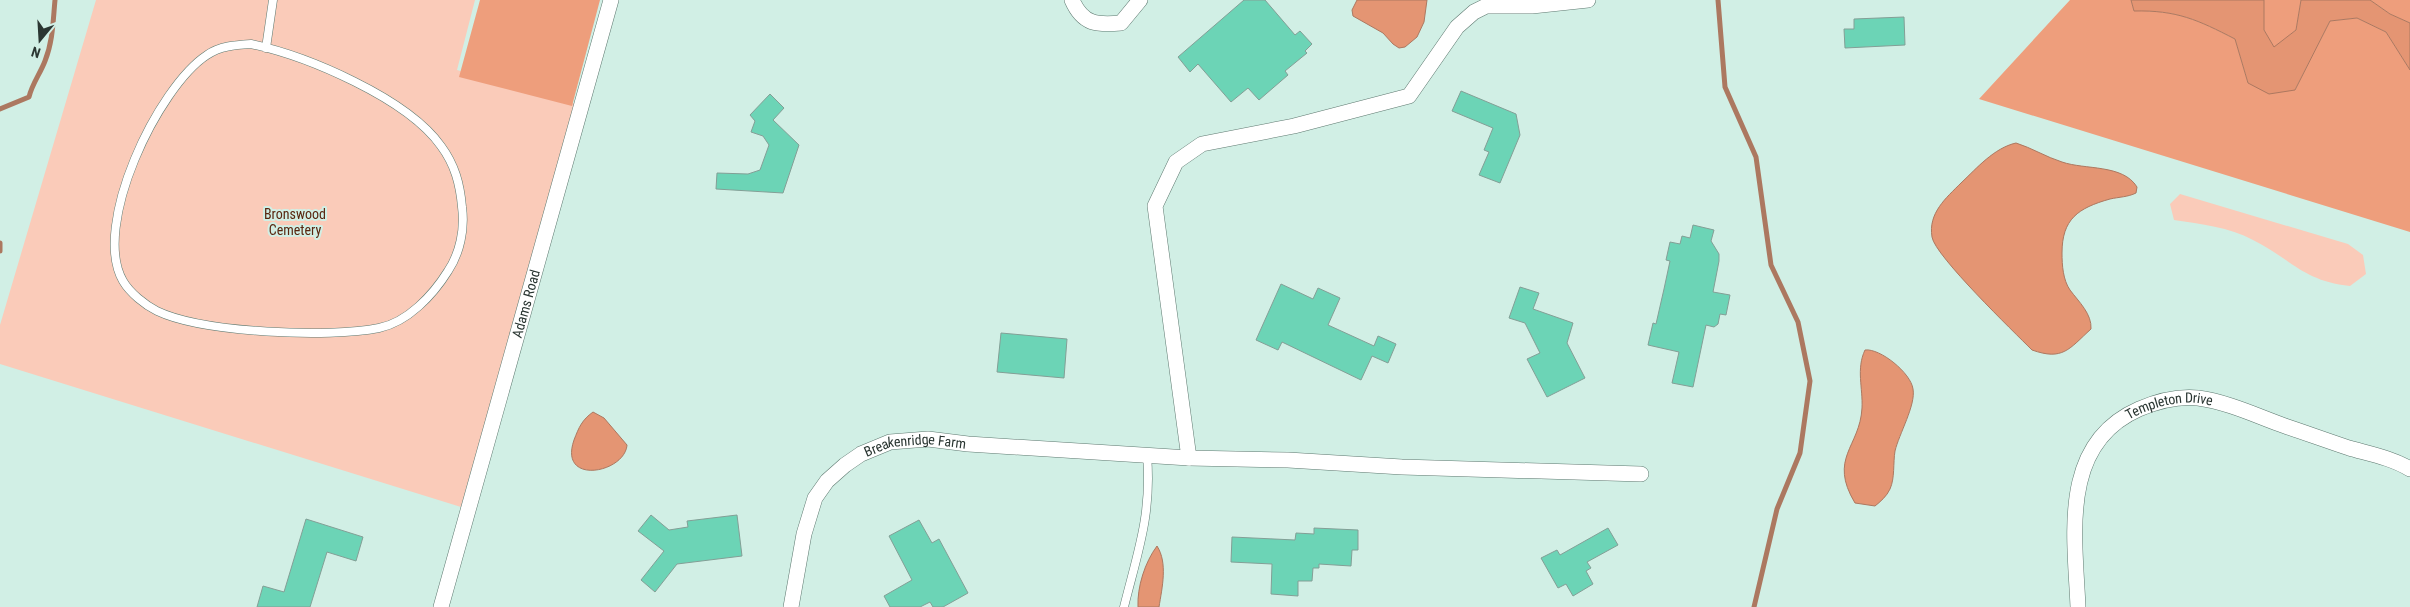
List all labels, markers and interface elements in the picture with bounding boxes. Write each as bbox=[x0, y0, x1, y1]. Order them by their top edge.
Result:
north arrow bbox=[15, 15, 65, 65]
text: N bbox=[29, 43, 43, 61]
park label: Bronswood Cemetery bbox=[264, 206, 326, 238]
street label: Adams Road bbox=[509, 268, 543, 340]
street label: Templeton Drive bbox=[2123, 390, 2215, 422]
street label: Breakenridge Farm bbox=[862, 431, 967, 460]

